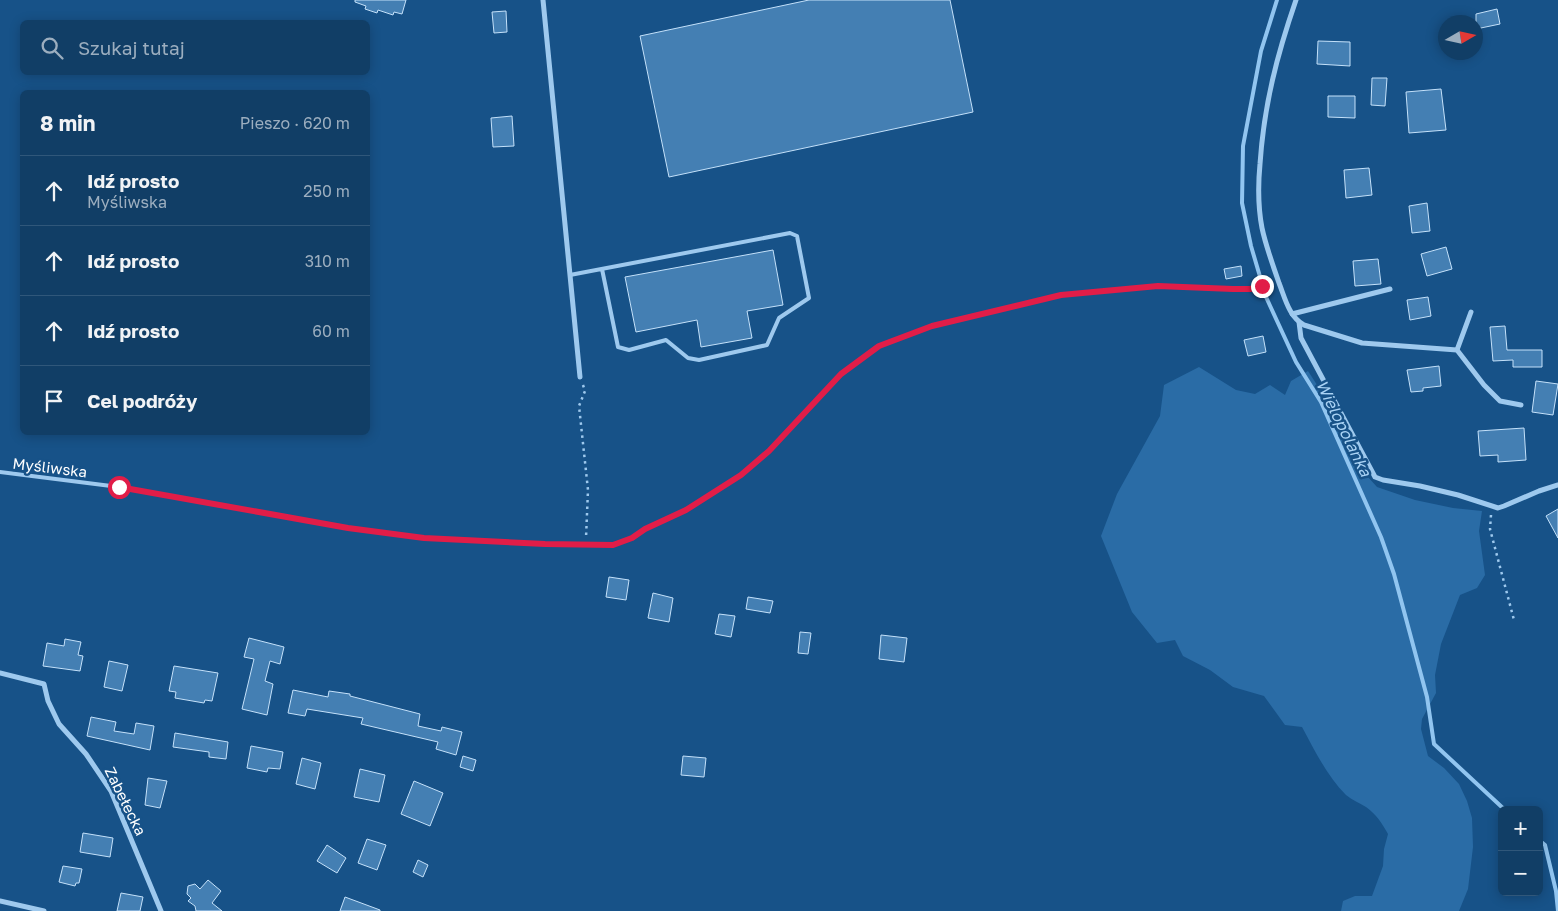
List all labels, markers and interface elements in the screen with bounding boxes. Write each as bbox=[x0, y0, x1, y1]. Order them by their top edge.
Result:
north arrow bbox=[1438, 15, 1483, 60]
search box bbox=[20, 20, 370, 75]
icon: search bbox=[38, 34, 66, 62]
text: Szukaj tutaj bbox=[78, 36, 185, 59]
text: 8 min bbox=[40, 110, 96, 136]
text: Pieszo · 620 m bbox=[240, 113, 350, 133]
text: Idź prosto bbox=[87, 169, 179, 192]
icon: ahead bbox=[40, 177, 68, 205]
text: 250 m bbox=[303, 181, 350, 201]
text: Myśliwska bbox=[87, 192, 167, 212]
icon: ahead bbox=[40, 247, 68, 275]
text: Idź prosto bbox=[87, 249, 179, 272]
text: 310 m bbox=[305, 251, 350, 271]
route end bbox=[1251, 275, 1274, 298]
icon: ahead bbox=[40, 317, 68, 345]
text: Idź prosto bbox=[87, 319, 179, 342]
text: 60 m bbox=[312, 321, 350, 341]
water label: Wielopolanka bbox=[1312, 376, 1376, 480]
icon: arrive bbox=[40, 387, 68, 415]
text: Cel podróży bbox=[87, 389, 197, 412]
street label: Myśliwska bbox=[12, 453, 88, 481]
route start bbox=[108, 476, 131, 499]
street label: Zabełecka bbox=[102, 764, 150, 838]
map controls bbox=[1498, 806, 1543, 896]
button: + bbox=[1498, 806, 1543, 851]
button: − bbox=[1498, 851, 1543, 896]

